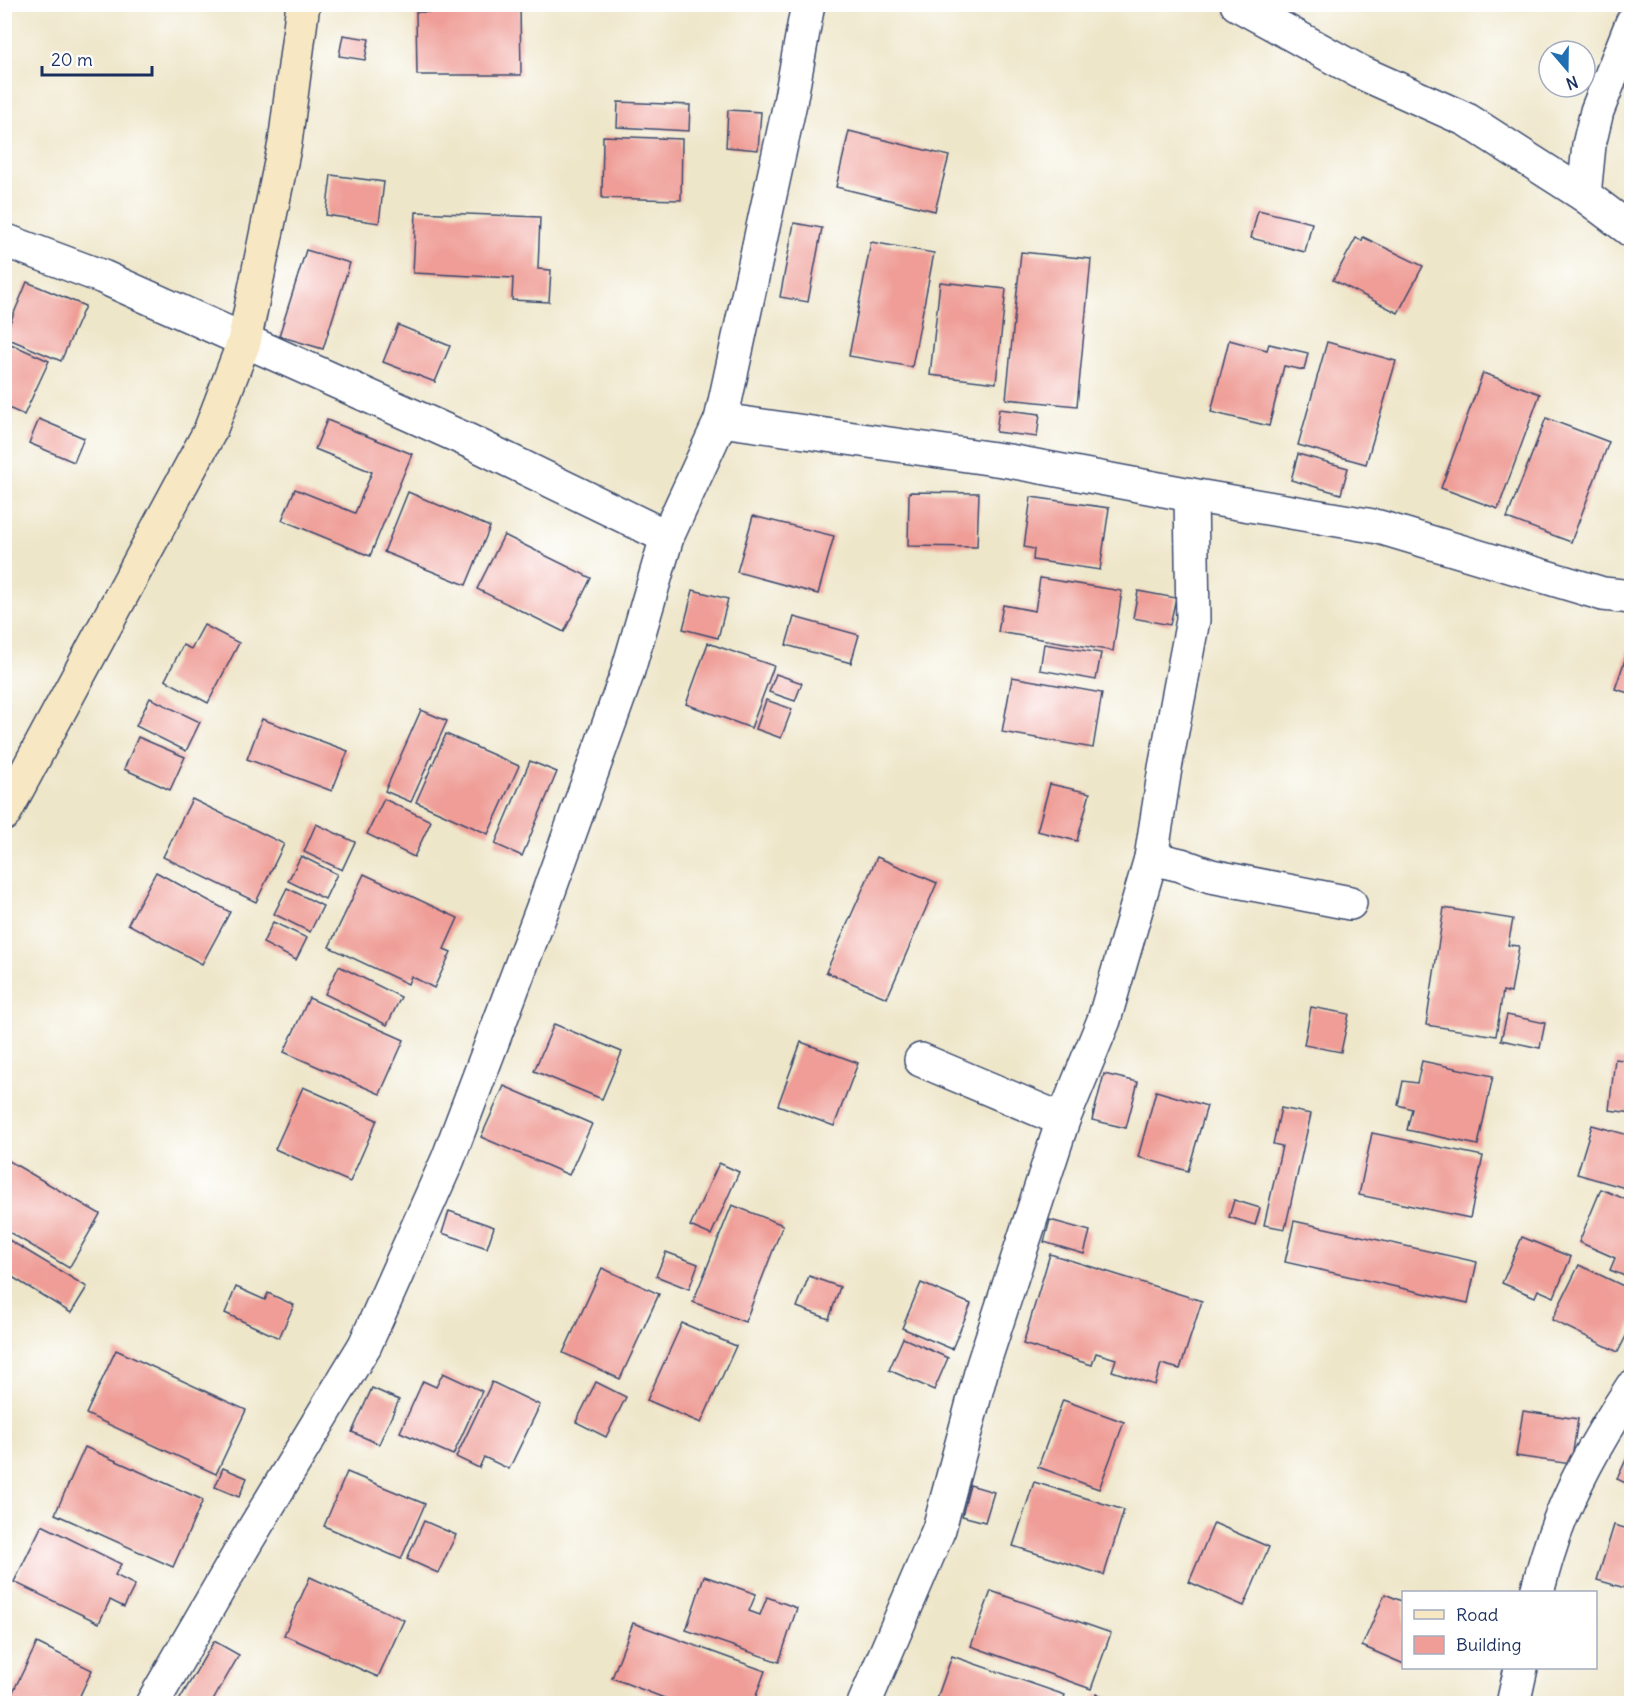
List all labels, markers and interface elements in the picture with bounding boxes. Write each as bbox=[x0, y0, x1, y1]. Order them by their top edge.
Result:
scale bar bbox=[42, 39, 152, 77]
north arrow bbox=[1537, 39, 1597, 99]
text: 20 m bbox=[51, 48, 93, 71]
text: N bbox=[1564, 72, 1581, 94]
legend bbox=[1402, 1591, 1597, 1669]
text: Road bbox=[1456, 1603, 1499, 1626]
text: Building bbox=[1456, 1633, 1521, 1656]

